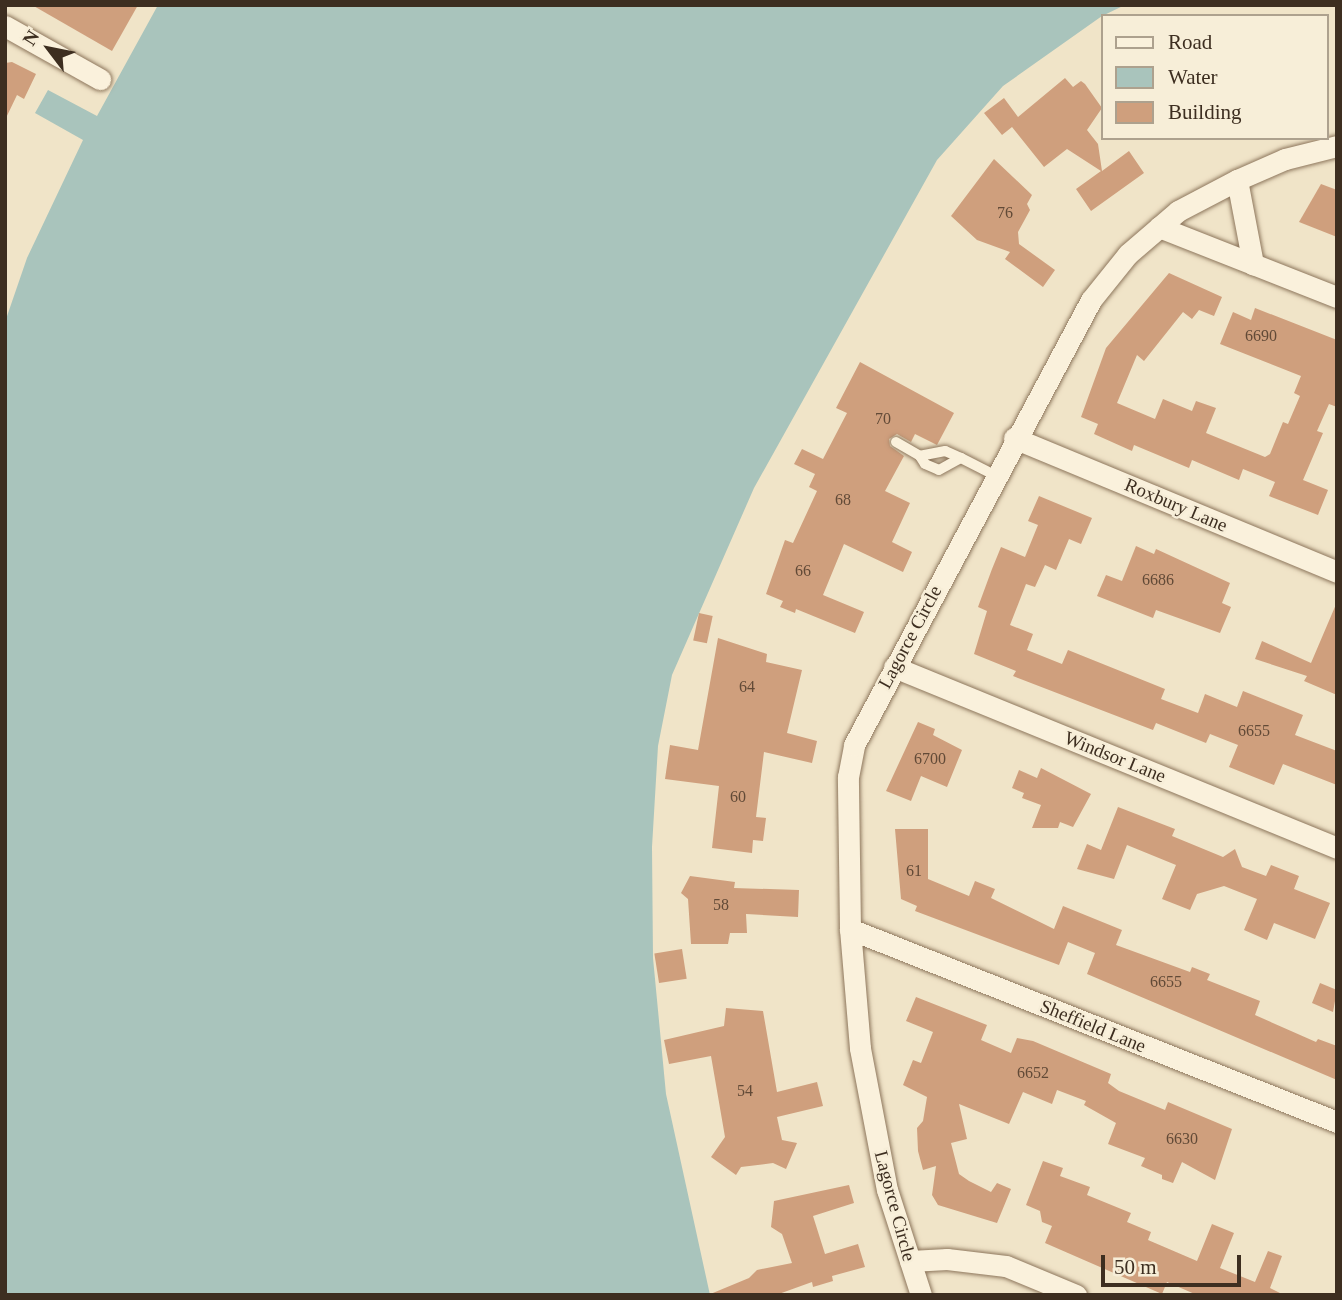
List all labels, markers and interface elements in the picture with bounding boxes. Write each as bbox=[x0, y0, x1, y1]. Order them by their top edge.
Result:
north arrow bbox=[14, 14, 84, 84]
legend bbox=[1100, 14, 1328, 140]
text: N bbox=[18, 26, 43, 49]
text: Road bbox=[1168, 30, 1212, 54]
text: Water bbox=[1168, 65, 1218, 89]
text: Building bbox=[1168, 100, 1242, 124]
house number: 76 bbox=[997, 203, 1013, 223]
house number: 6690 bbox=[1245, 326, 1277, 346]
house number: 70 bbox=[875, 409, 891, 429]
street label: Roxbury Lane bbox=[1121, 473, 1231, 537]
house number: 68 bbox=[835, 490, 851, 510]
house number: 66 bbox=[795, 561, 811, 581]
house number: 6686 bbox=[1142, 570, 1174, 590]
street label: Lagorce Circle bbox=[873, 582, 947, 692]
house number: 64 bbox=[739, 677, 755, 697]
house number: 6655 bbox=[1238, 721, 1270, 741]
street label: Windsor Lane bbox=[1061, 726, 1169, 788]
house number: 6700 bbox=[914, 749, 946, 769]
house number: 60 bbox=[730, 787, 746, 807]
house number: 61 bbox=[906, 861, 922, 881]
house number: 58 bbox=[713, 895, 729, 915]
house number: 6655 bbox=[1150, 972, 1182, 992]
street label: Sheffield Lane bbox=[1037, 994, 1149, 1058]
house number: 6652 bbox=[1017, 1063, 1049, 1083]
house number: 54 bbox=[737, 1081, 753, 1101]
house number: 6630 bbox=[1166, 1129, 1198, 1149]
street label: Lagorce Circle bbox=[869, 1148, 921, 1264]
scale bar bbox=[1104, 1240, 1244, 1284]
text: 50 m bbox=[1114, 1255, 1157, 1279]

